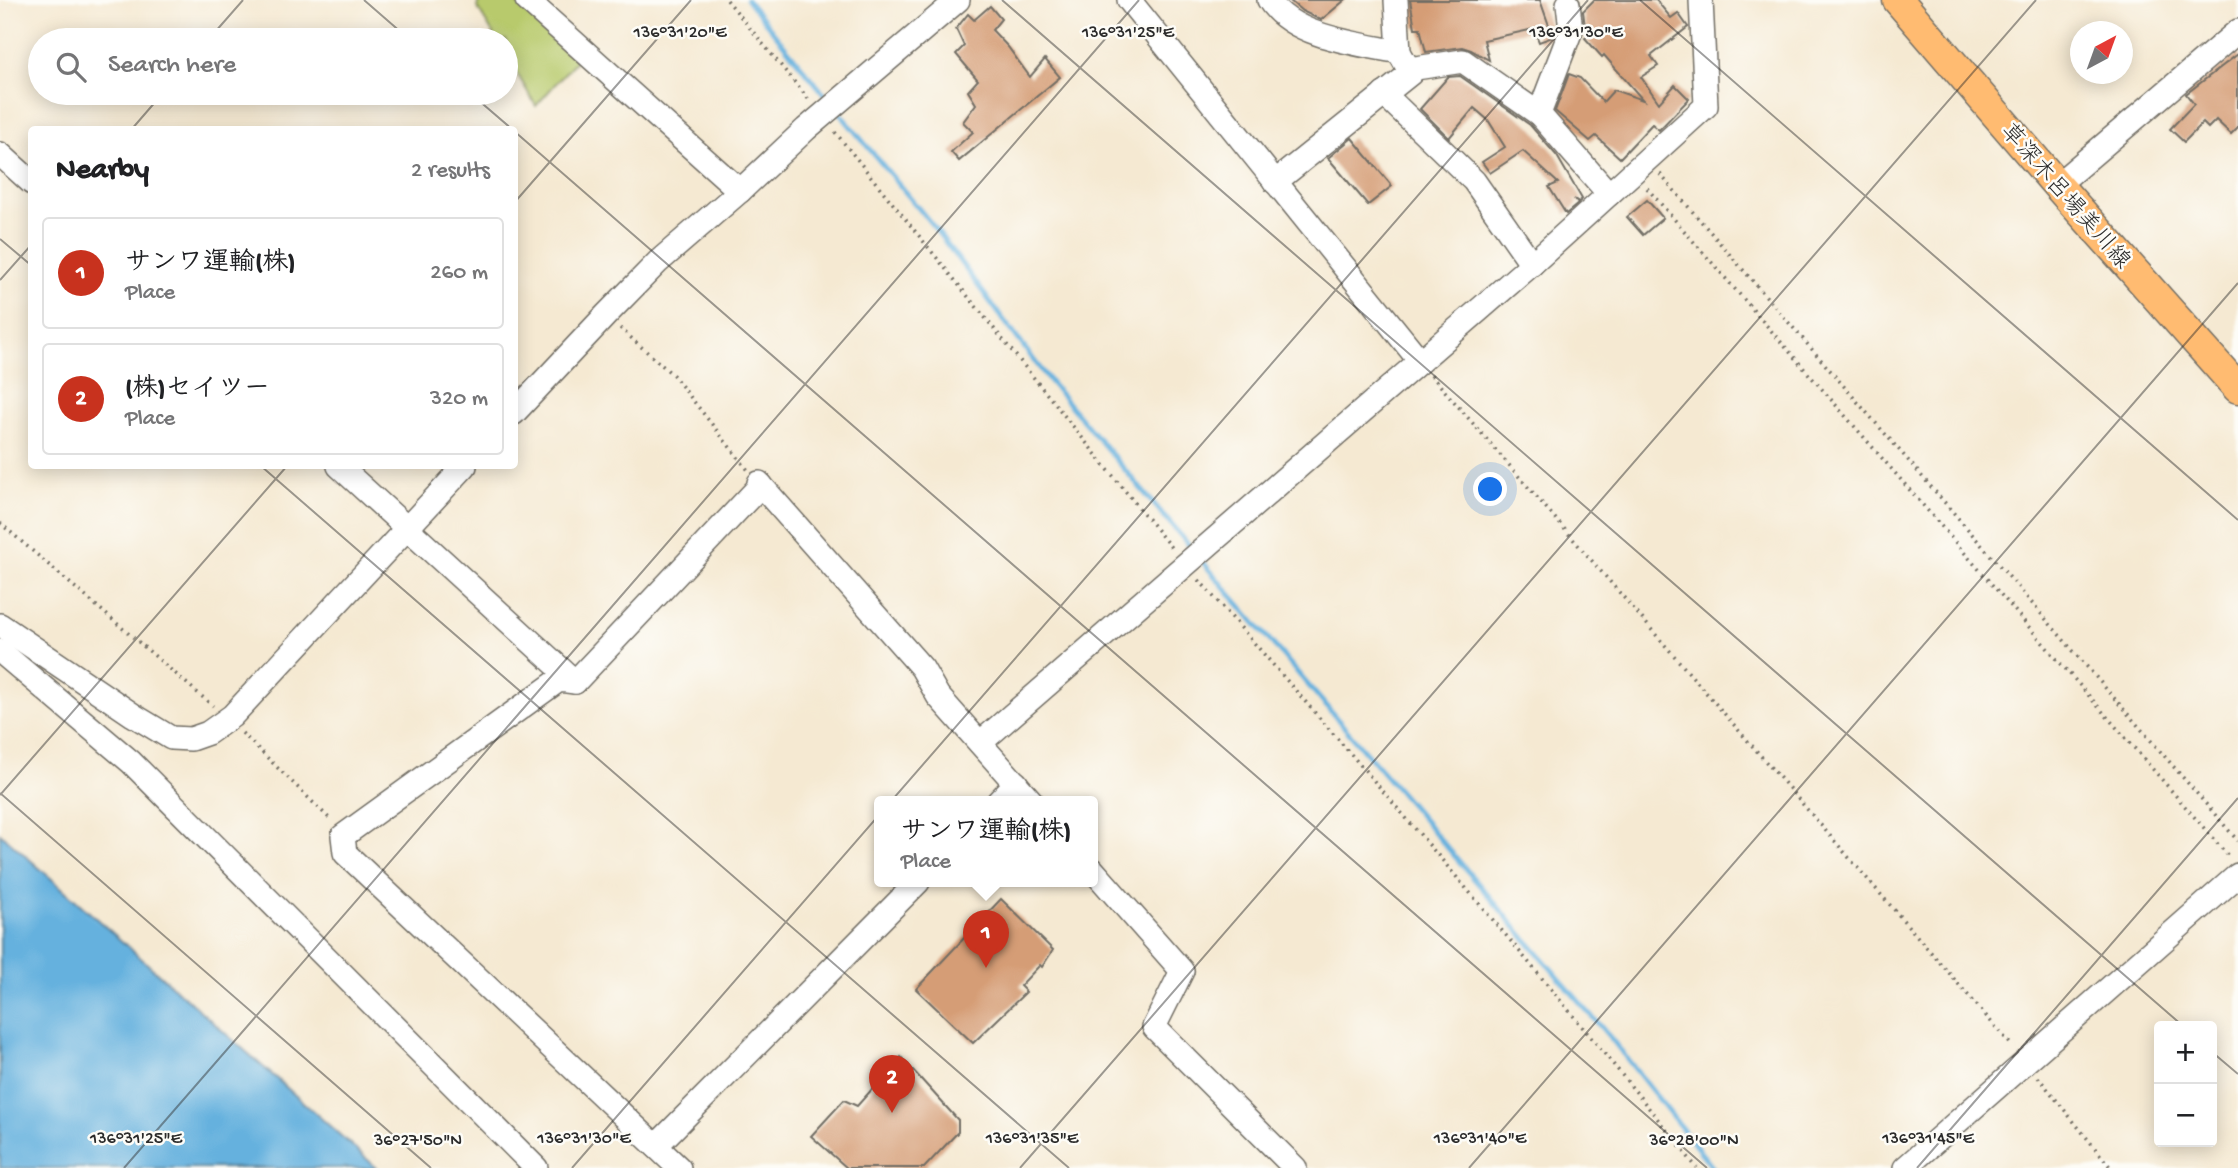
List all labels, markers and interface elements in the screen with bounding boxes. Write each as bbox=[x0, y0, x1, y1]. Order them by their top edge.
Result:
north arrow bbox=[2070, 21, 2133, 84]
text: 136°31'20"E bbox=[633, 23, 727, 44]
text: 136°31'25"E bbox=[1081, 23, 1175, 44]
text: 136°31'30"E bbox=[1528, 23, 1623, 44]
search box bbox=[28, 28, 518, 105]
icon: search bbox=[52, 48, 90, 86]
text: Search here bbox=[108, 51, 236, 82]
street label: 草深木呂場美川線 bbox=[1994, 118, 2136, 276]
text: Nearby bbox=[56, 154, 149, 189]
text: 2 results bbox=[411, 158, 490, 185]
text: サンワ運輸(株) bbox=[125, 249, 296, 280]
text: 1 bbox=[76, 260, 86, 287]
text: 260 m bbox=[430, 260, 488, 287]
text: Place bbox=[125, 280, 175, 307]
text: (株)セイツー bbox=[125, 375, 270, 406]
text: 2 bbox=[75, 386, 87, 413]
text: 320 m bbox=[430, 386, 488, 413]
text: Place bbox=[125, 406, 175, 433]
your location bbox=[1473, 472, 1507, 506]
popup bbox=[874, 796, 1098, 887]
text: サンワ運輸(株) bbox=[901, 818, 1071, 849]
text: Place bbox=[901, 849, 951, 876]
pin: 1 bbox=[963, 910, 1009, 968]
map controls bbox=[2154, 1021, 2217, 1147]
button: + bbox=[2154, 1021, 2217, 1084]
pin: 2 bbox=[869, 1055, 915, 1113]
button: − bbox=[2154, 1084, 2217, 1147]
text: 136°31'25"E bbox=[89, 1129, 183, 1150]
text: 136°31'30"E bbox=[536, 1129, 631, 1150]
text: 136°31'35"E bbox=[985, 1129, 1079, 1150]
text: 136°31'40"E bbox=[1433, 1129, 1527, 1150]
text: 136°31'45"E bbox=[1881, 1129, 1975, 1150]
text: 36°27'50"N bbox=[373, 1131, 462, 1152]
text: 36°28'00"N bbox=[1648, 1131, 1739, 1152]

